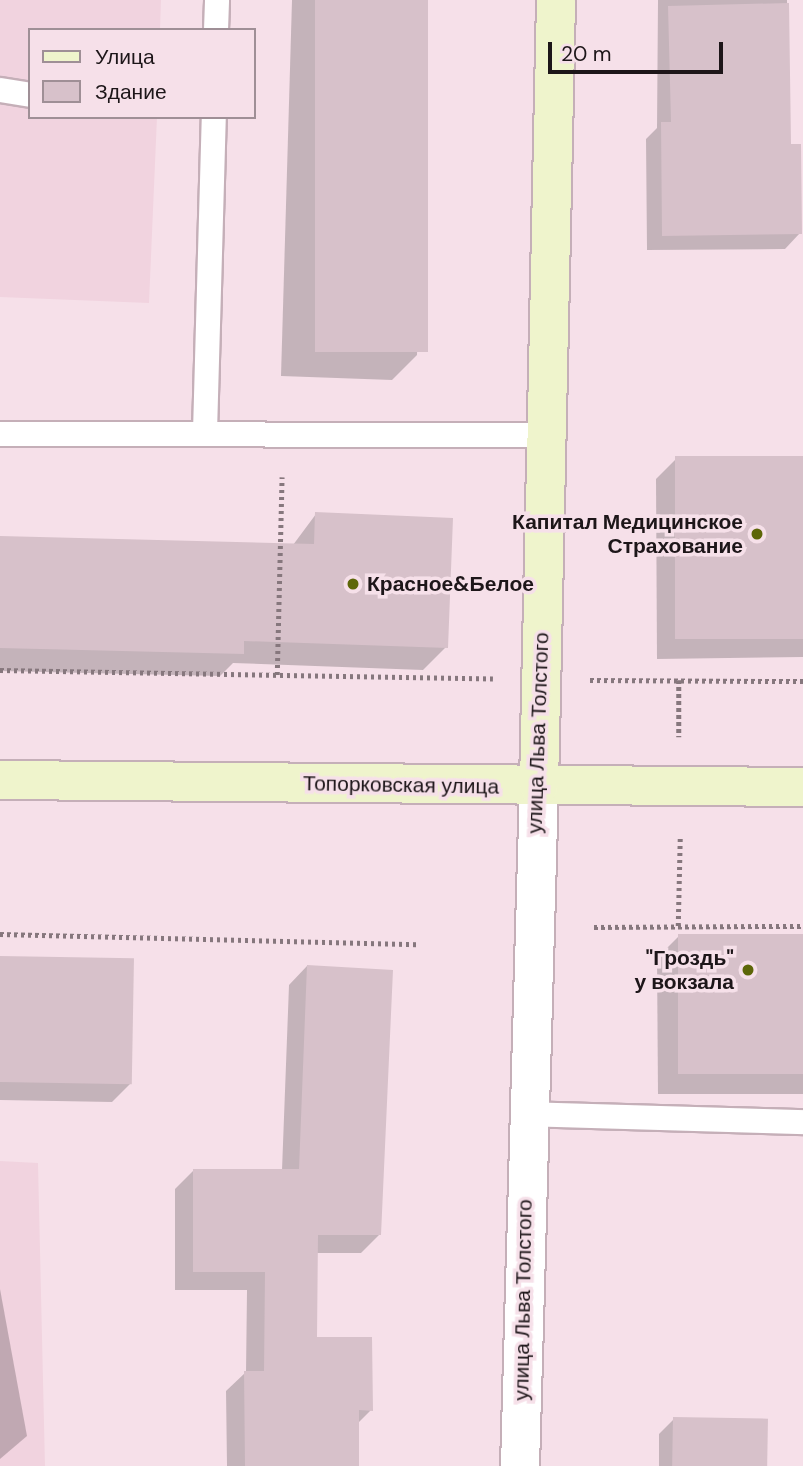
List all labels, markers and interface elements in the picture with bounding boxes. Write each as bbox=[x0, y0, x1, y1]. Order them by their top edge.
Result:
legend bbox=[28, 28, 256, 119]
scale bar bbox=[551, 28, 726, 72]
text: 20 m bbox=[561, 40, 612, 68]
text: Улица bbox=[95, 43, 155, 71]
text: Здание bbox=[95, 78, 167, 106]
place label: Капитал Медицинское Страхование bbox=[512, 509, 743, 559]
marker: Капитал Медицинское Страхование bbox=[749, 526, 765, 542]
place label: Красное&Белое bbox=[367, 571, 534, 597]
marker: Красное&Белое bbox=[345, 576, 361, 592]
street label: улица Льва Толстого bbox=[522, 632, 554, 834]
street label: Топорковская улица bbox=[303, 771, 499, 799]
place label: "Гроздь" у вокзала bbox=[635, 945, 734, 995]
marker: "Гроздь" у вокзала bbox=[740, 962, 756, 978]
street label: улица Льва Толстого bbox=[509, 1199, 537, 1401]

